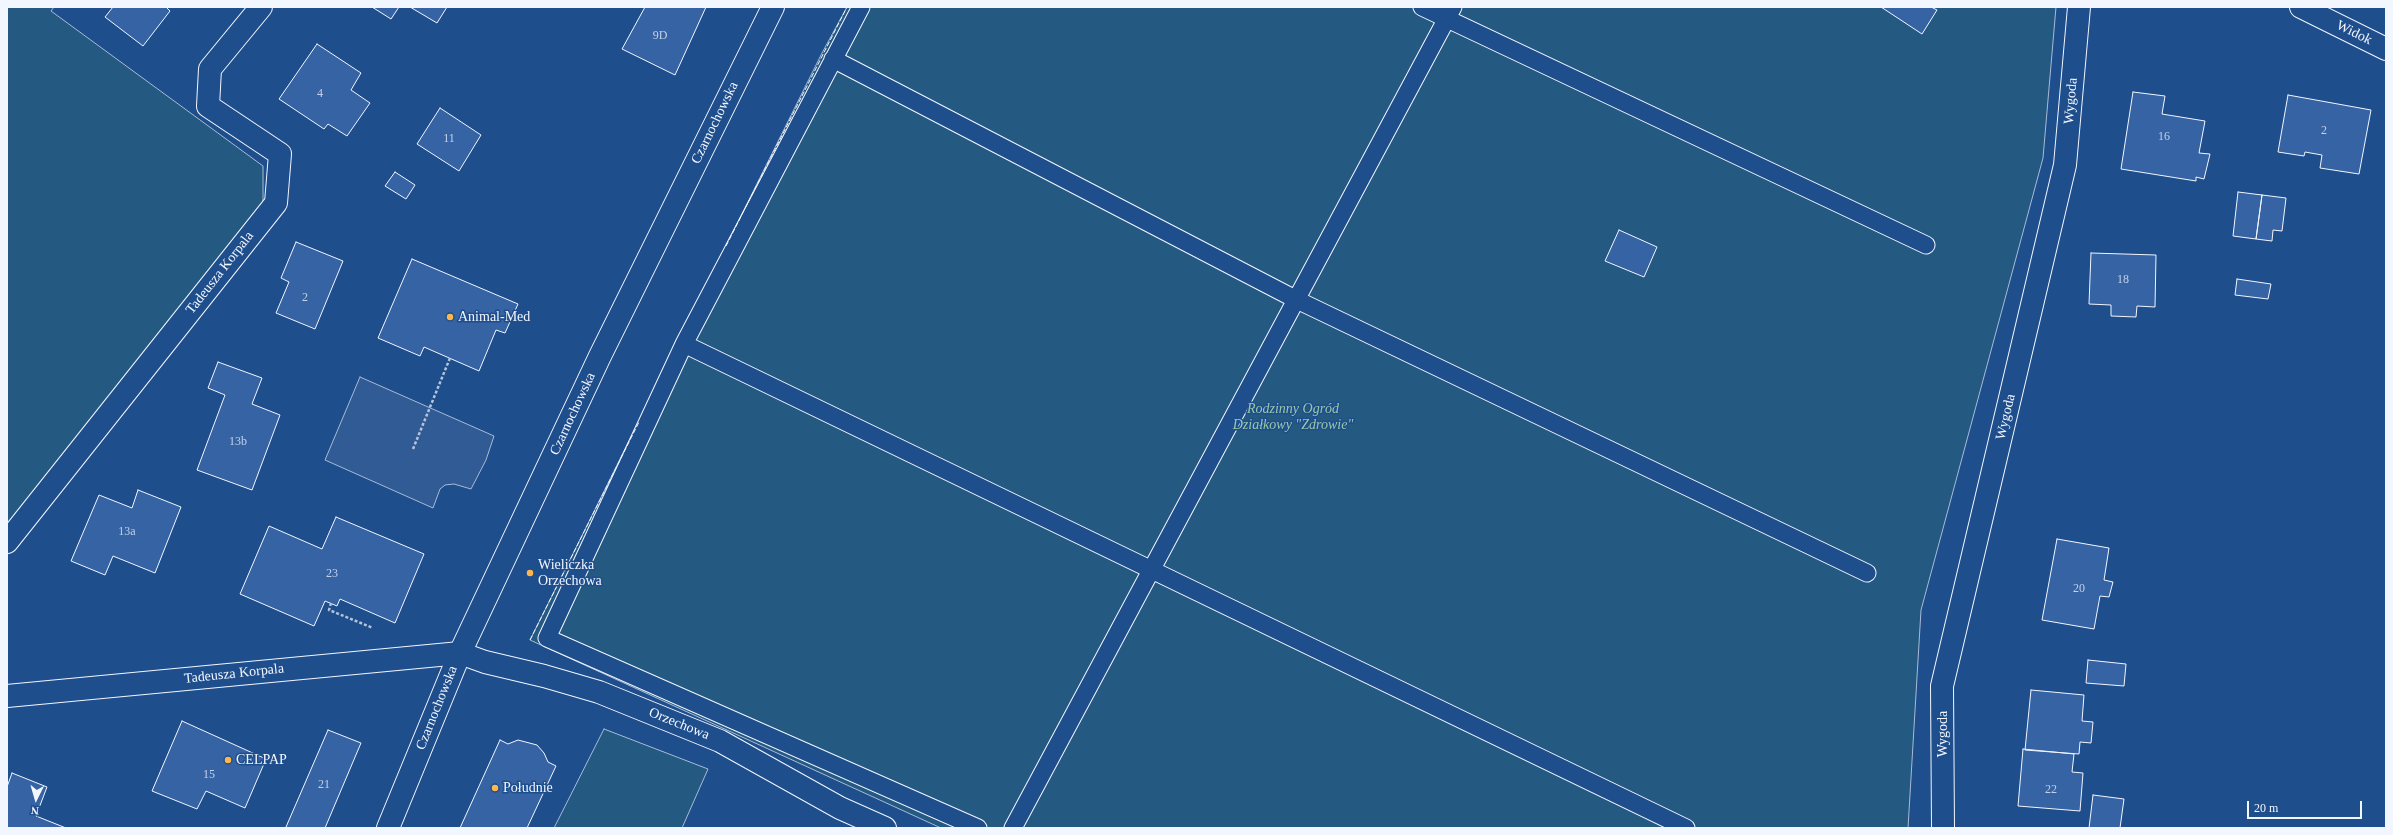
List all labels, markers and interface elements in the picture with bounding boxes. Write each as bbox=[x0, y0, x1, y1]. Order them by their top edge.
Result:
street label: Widok bbox=[2333, 17, 2375, 49]
house number: 9D bbox=[653, 29, 667, 43]
street label: Wygoda bbox=[2061, 77, 2081, 125]
street label: Czarnochowska bbox=[688, 79, 742, 167]
house number: 4 bbox=[317, 87, 323, 101]
house number: 2 bbox=[2321, 124, 2327, 138]
house number: 16 bbox=[2158, 130, 2170, 144]
house number: 11 bbox=[443, 132, 455, 146]
street label: Tadeusza Korpala bbox=[182, 228, 258, 318]
house number: 18 bbox=[2117, 273, 2129, 287]
house number: 2 bbox=[302, 291, 308, 305]
place label: Animal-Med bbox=[458, 309, 530, 325]
marker: Animal-Med bbox=[445, 312, 455, 322]
street label: Czarnochowska bbox=[546, 370, 600, 458]
street label: Wygoda bbox=[1993, 392, 2019, 442]
park label: Rodzinny Ogród Działkowy "Zdrowie" bbox=[1233, 401, 1353, 434]
house number: 13b bbox=[229, 435, 247, 449]
house number: 13a bbox=[118, 525, 136, 539]
place label: Wieliczka Orzechowa bbox=[538, 557, 602, 590]
house number: 23 bbox=[326, 567, 338, 581]
marker: Wieliczka Orzechowa bbox=[525, 568, 535, 578]
house number: 20 bbox=[2073, 582, 2085, 596]
street label: Tadeusza Korpala bbox=[183, 660, 285, 688]
street label: Czarnochowska bbox=[412, 663, 462, 753]
street label: Orzechowa bbox=[646, 704, 712, 744]
street label: Wygoda bbox=[1935, 711, 1951, 757]
place label: CELPAP bbox=[236, 752, 287, 768]
marker: CELPAP bbox=[223, 755, 233, 765]
house number: 15 bbox=[203, 768, 215, 782]
house number: 21 bbox=[318, 778, 330, 792]
north arrow bbox=[16, 779, 56, 819]
place label: Południe bbox=[503, 780, 553, 796]
marker: Południe bbox=[490, 783, 500, 793]
house number: 22 bbox=[2045, 783, 2057, 797]
scale bar bbox=[2249, 793, 2364, 819]
text: 20 m bbox=[2254, 801, 2278, 815]
text: N bbox=[30, 805, 39, 817]

